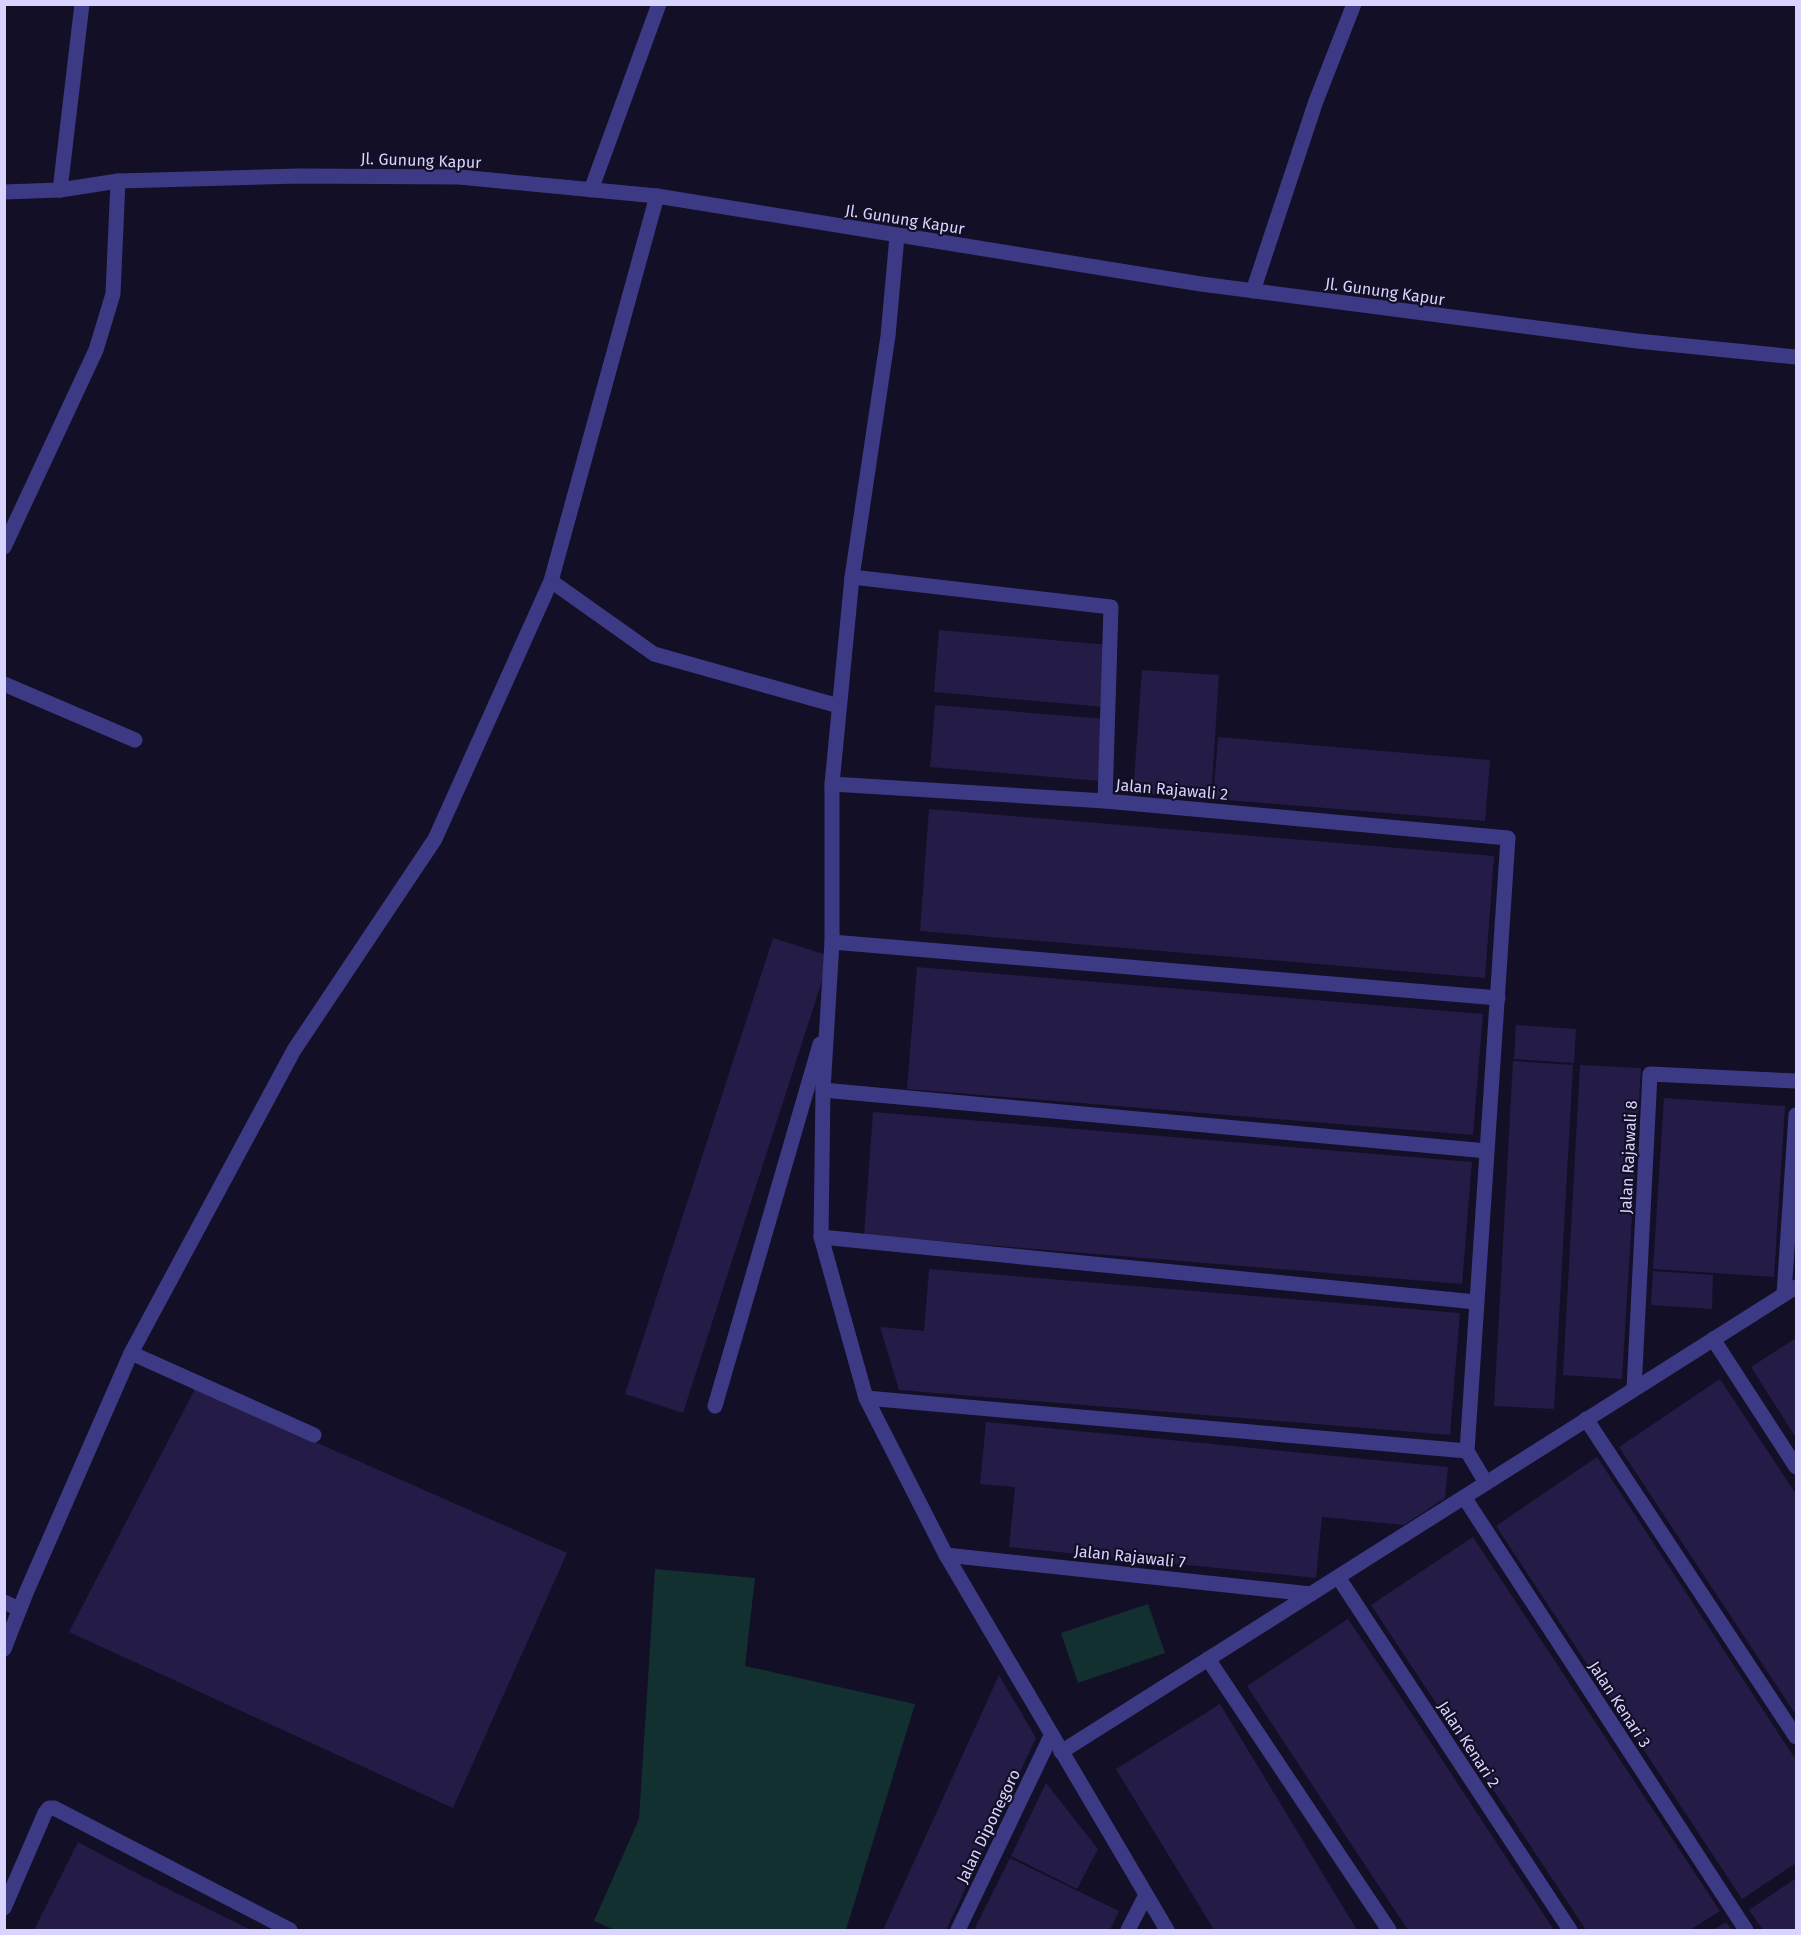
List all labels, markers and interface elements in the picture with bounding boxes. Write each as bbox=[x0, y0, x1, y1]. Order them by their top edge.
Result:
street label: Jl. Gunung Kapur bbox=[360, 149, 482, 172]
street label: Jl. Gunung Kapur bbox=[844, 201, 967, 238]
street label: Jl. Gunung Kapur bbox=[1324, 274, 1447, 309]
street label: Jalan Rajawali 2 bbox=[1115, 775, 1229, 804]
street label: Jalan Rajawali 8 bbox=[1616, 1100, 1641, 1214]
street label: Jalan Rajawali 7 bbox=[1073, 1541, 1187, 1572]
street label: Jalan Kenari 3 bbox=[1585, 1657, 1655, 1751]
street label: Jalan Kenari 2 bbox=[1434, 1697, 1504, 1791]
street label: Jalan Diponegoro bbox=[953, 1766, 1024, 1886]

